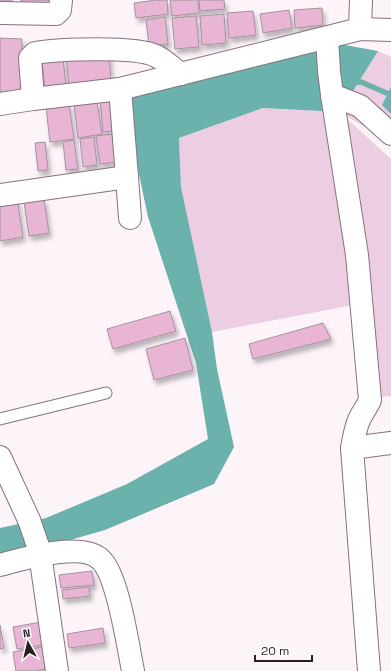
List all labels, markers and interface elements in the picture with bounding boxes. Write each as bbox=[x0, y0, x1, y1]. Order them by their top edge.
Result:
north arrow bbox=[8, 623, 48, 663]
text: N bbox=[22, 626, 31, 641]
scale bar bbox=[255, 637, 312, 663]
text: 20 m bbox=[261, 643, 289, 659]

